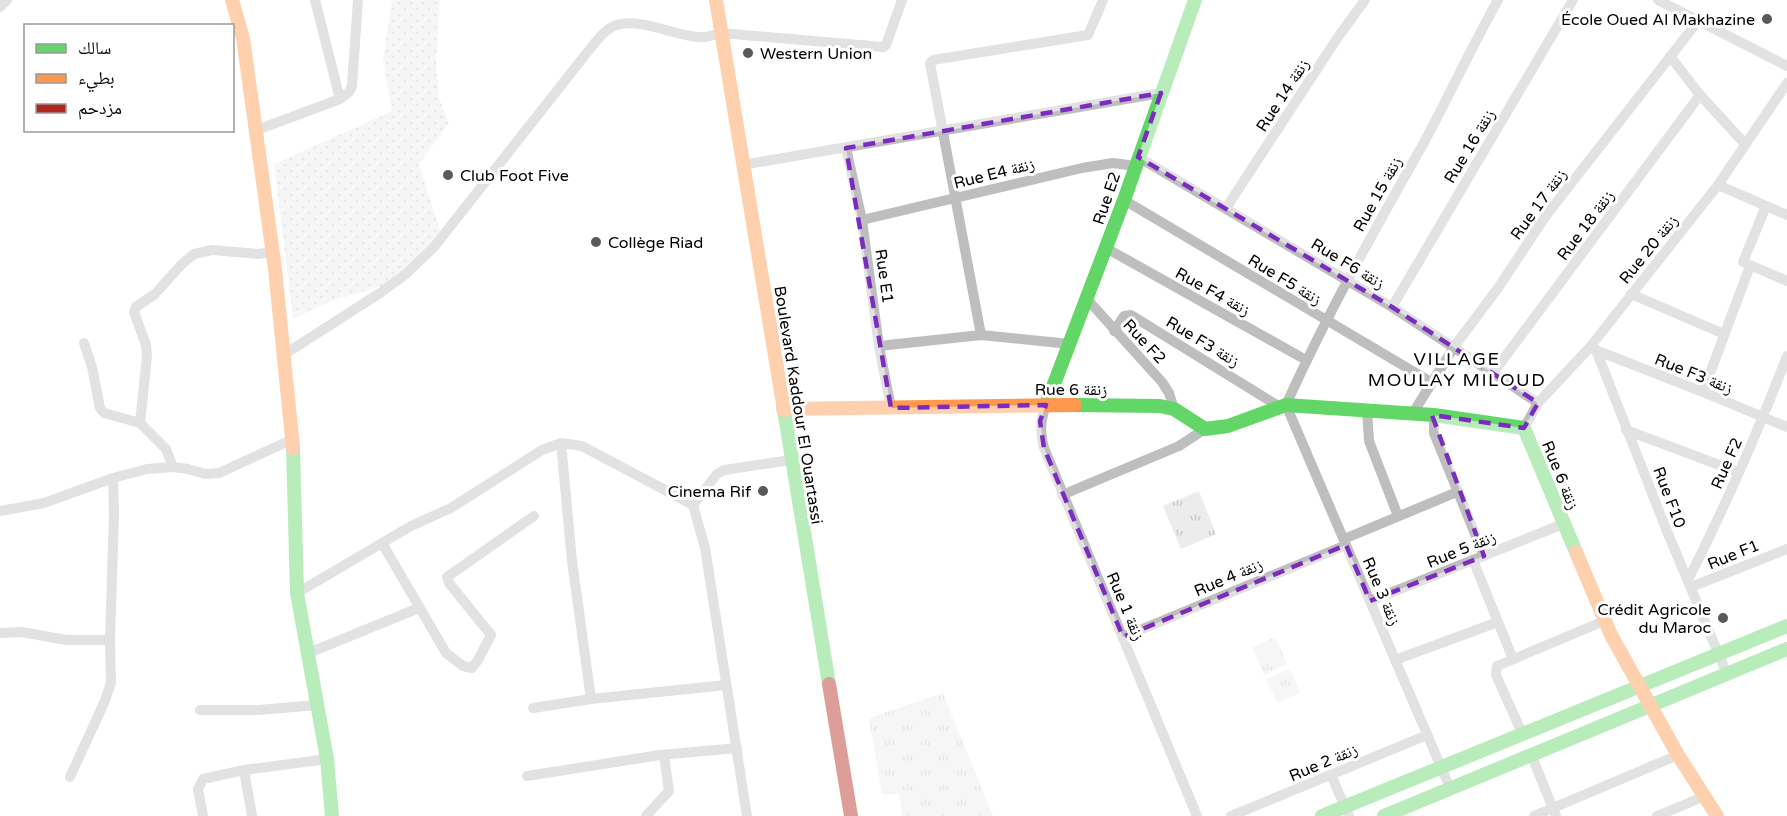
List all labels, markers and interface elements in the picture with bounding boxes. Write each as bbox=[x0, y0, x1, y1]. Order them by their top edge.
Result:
place label: École Oued Al Makhazine bbox=[1561, 10, 1755, 30]
marker: École Oued Al Makhazine bbox=[1760, 12, 1774, 26]
legend bbox=[24, 24, 234, 132]
text: سالك bbox=[78, 37, 111, 59]
place label: Western Union bbox=[760, 44, 872, 64]
marker: Western Union bbox=[741, 46, 755, 60]
street label: Rue 14 زنقة bbox=[1252, 55, 1314, 136]
text: بطيء bbox=[78, 67, 115, 93]
text: مزدحم bbox=[78, 97, 122, 120]
street label: Rue 16 زنقة bbox=[1440, 106, 1500, 187]
street label: Rue E4 زنقة bbox=[952, 154, 1037, 194]
street label: Rue 15 زنقة bbox=[1349, 154, 1407, 235]
street label: Rue 17 زنقة bbox=[1506, 165, 1571, 244]
place label: Club Foot Five bbox=[460, 166, 569, 186]
marker: Club Foot Five bbox=[441, 168, 455, 182]
street label: Rue E2 bbox=[1089, 169, 1125, 227]
street label: Rue 18 زنقة bbox=[1553, 187, 1619, 265]
street label: Rue 20 زنقة bbox=[1615, 211, 1683, 288]
place label: Collège Riad bbox=[608, 233, 703, 253]
street label: Rue F6 زنقة bbox=[1307, 234, 1388, 294]
marker: Collège Riad bbox=[589, 235, 603, 249]
street label: Rue E1 bbox=[870, 248, 898, 305]
street label: Rue F5 زنقة bbox=[1244, 250, 1325, 310]
street label: Rue F4 زنقة bbox=[1172, 263, 1253, 321]
street label: Boulevard Kaddour El Ouartassi bbox=[769, 284, 827, 526]
street label: Rue F3 زنقة bbox=[1162, 312, 1243, 372]
street label: Rue F2 bbox=[1118, 315, 1170, 368]
district label: VILLAGE MOULAY MILOUD bbox=[1368, 348, 1546, 391]
street label: Rue F3 زنقة bbox=[1652, 349, 1736, 399]
street label: Rue 6 زنقة bbox=[1035, 380, 1107, 400]
street label: Rue F2 bbox=[1707, 435, 1747, 492]
street label: Rue 6 زنقة bbox=[1537, 438, 1583, 513]
street label: Rue F10 bbox=[1648, 464, 1690, 531]
place label: Cinema Rif bbox=[668, 482, 752, 502]
marker: Cinema Rif bbox=[756, 484, 770, 498]
street label: Rue 5 زنقة bbox=[1424, 527, 1499, 573]
street label: Rue F1 bbox=[1705, 536, 1762, 574]
street label: Rue 3 زنقة bbox=[1358, 554, 1404, 629]
street label: Rue 4 زنقة bbox=[1191, 555, 1266, 601]
street label: Rue 1 زنقة bbox=[1102, 569, 1148, 644]
place label: Crédit Agricole du Maroc bbox=[1598, 600, 1711, 638]
marker: Crédit Agricole du Maroc bbox=[1716, 611, 1730, 625]
street label: Rue 2 زنقة bbox=[1286, 740, 1361, 786]

